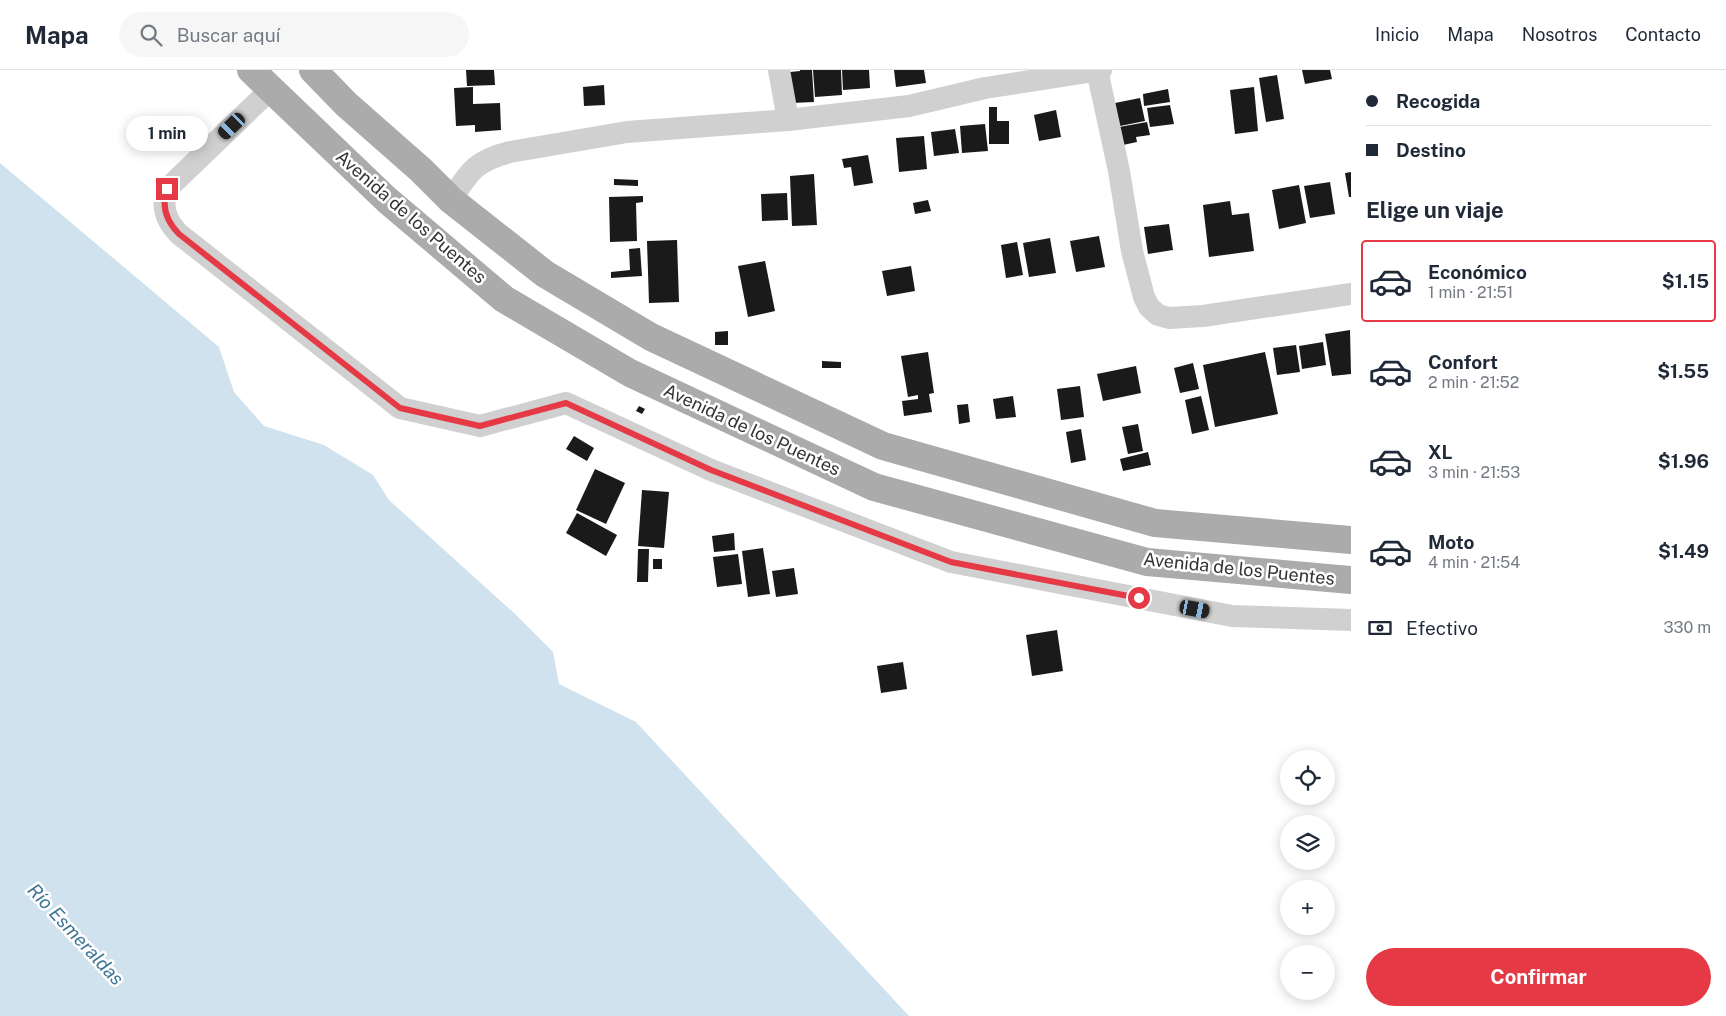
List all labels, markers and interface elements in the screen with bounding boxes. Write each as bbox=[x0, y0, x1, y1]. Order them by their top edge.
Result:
search box bbox=[119, 12, 469, 57]
text: Mapa bbox=[25, 21, 89, 49]
icon: search bbox=[137, 21, 165, 49]
text: Buscar aquí bbox=[177, 24, 280, 46]
text: Inicio bbox=[1375, 24, 1419, 45]
text: Mapa bbox=[1447, 24, 1494, 45]
text: Nosotros bbox=[1522, 24, 1597, 45]
text: Contacto bbox=[1625, 24, 1701, 45]
text: Recogida bbox=[1396, 90, 1480, 112]
car bbox=[215, 110, 248, 142]
callout: 1 min bbox=[126, 116, 208, 152]
text: 1 min bbox=[148, 124, 186, 143]
text: Destino bbox=[1396, 139, 1466, 161]
street label: Avenida de los Puentes bbox=[332, 146, 491, 288]
route end bbox=[156, 178, 178, 200]
text: Elige un viaje bbox=[1366, 197, 1504, 223]
icon: car bbox=[1368, 259, 1413, 304]
text: Económico bbox=[1428, 261, 1527, 283]
text: $1.15 bbox=[1662, 270, 1709, 292]
text: 1 min · 21:51 bbox=[1428, 283, 1513, 302]
icon: car bbox=[1368, 349, 1413, 394]
text: Confort bbox=[1428, 351, 1498, 373]
text: $1.55 bbox=[1657, 360, 1709, 382]
text: 2 min · 21:52 bbox=[1428, 373, 1519, 392]
street label: Avenida de los Puentes bbox=[661, 379, 844, 480]
icon: car bbox=[1368, 439, 1413, 484]
text: XL bbox=[1428, 441, 1453, 463]
text: $1.96 bbox=[1658, 450, 1709, 472]
text: 3 min · 21:53 bbox=[1428, 463, 1520, 482]
icon: car bbox=[1368, 529, 1413, 574]
text: Moto bbox=[1428, 531, 1474, 553]
text: $1.49 bbox=[1658, 540, 1709, 562]
street label: Avenida de los Puentes bbox=[1142, 548, 1336, 589]
text: 4 min · 21:54 bbox=[1428, 553, 1520, 572]
route start bbox=[1128, 587, 1150, 609]
car bbox=[1178, 599, 1211, 619]
icon: cash bbox=[1366, 614, 1394, 642]
text: Efectivo bbox=[1406, 617, 1478, 639]
text: 330 m bbox=[1664, 618, 1711, 637]
map controls bbox=[1280, 750, 1335, 1000]
button: locate bbox=[1280, 750, 1335, 805]
button: layers bbox=[1280, 815, 1335, 870]
water label: Río Esmeraldas bbox=[23, 879, 129, 989]
button: + bbox=[1280, 880, 1335, 935]
button: − bbox=[1280, 945, 1335, 1000]
button: Confirmar bbox=[1366, 948, 1711, 1006]

